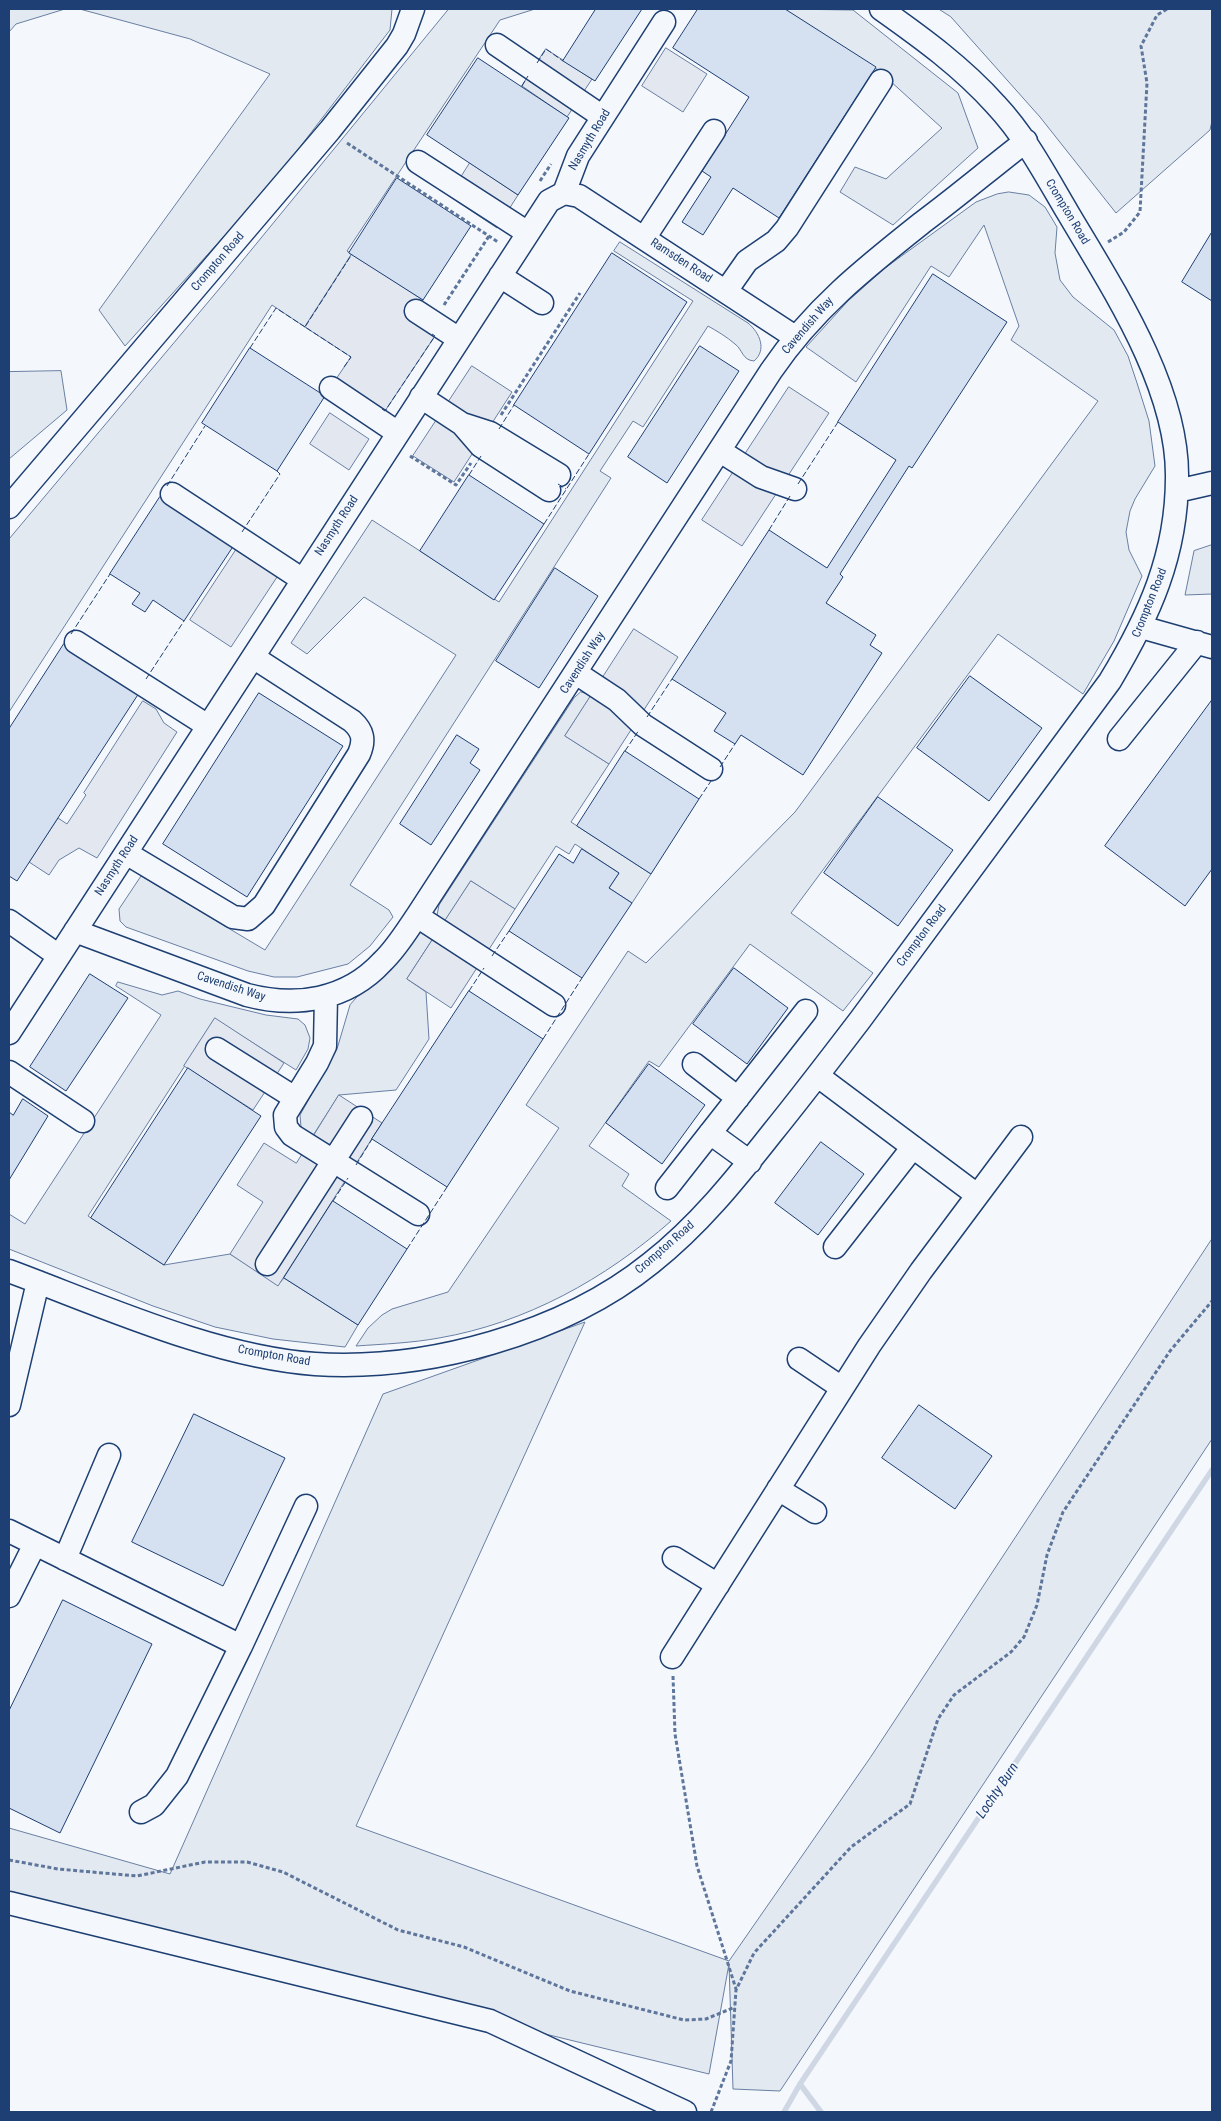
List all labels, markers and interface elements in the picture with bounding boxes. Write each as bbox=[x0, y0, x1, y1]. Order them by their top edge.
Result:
street label: Nasmyth Road bbox=[566, 107, 614, 173]
street label: Crompton Road bbox=[1042, 177, 1092, 247]
street label: Crompton Road bbox=[188, 230, 248, 294]
street label: Ramsden Road bbox=[647, 236, 715, 286]
street label: Cavendish Way bbox=[779, 294, 837, 358]
street label: Nasmyth Road bbox=[312, 493, 362, 559]
street label: Crompton Road bbox=[1130, 566, 1170, 640]
street label: Cavendish Way bbox=[558, 629, 608, 697]
street label: Nasmyth Road bbox=[92, 833, 142, 899]
street label: Crompton Road bbox=[894, 902, 950, 970]
street label: Cavendish Way bbox=[195, 969, 267, 1005]
street label: Crompton Road bbox=[633, 1218, 697, 1278]
street label: Crompton Road bbox=[237, 1343, 311, 1369]
water label: Lochty Burn bbox=[973, 1760, 1023, 1822]

